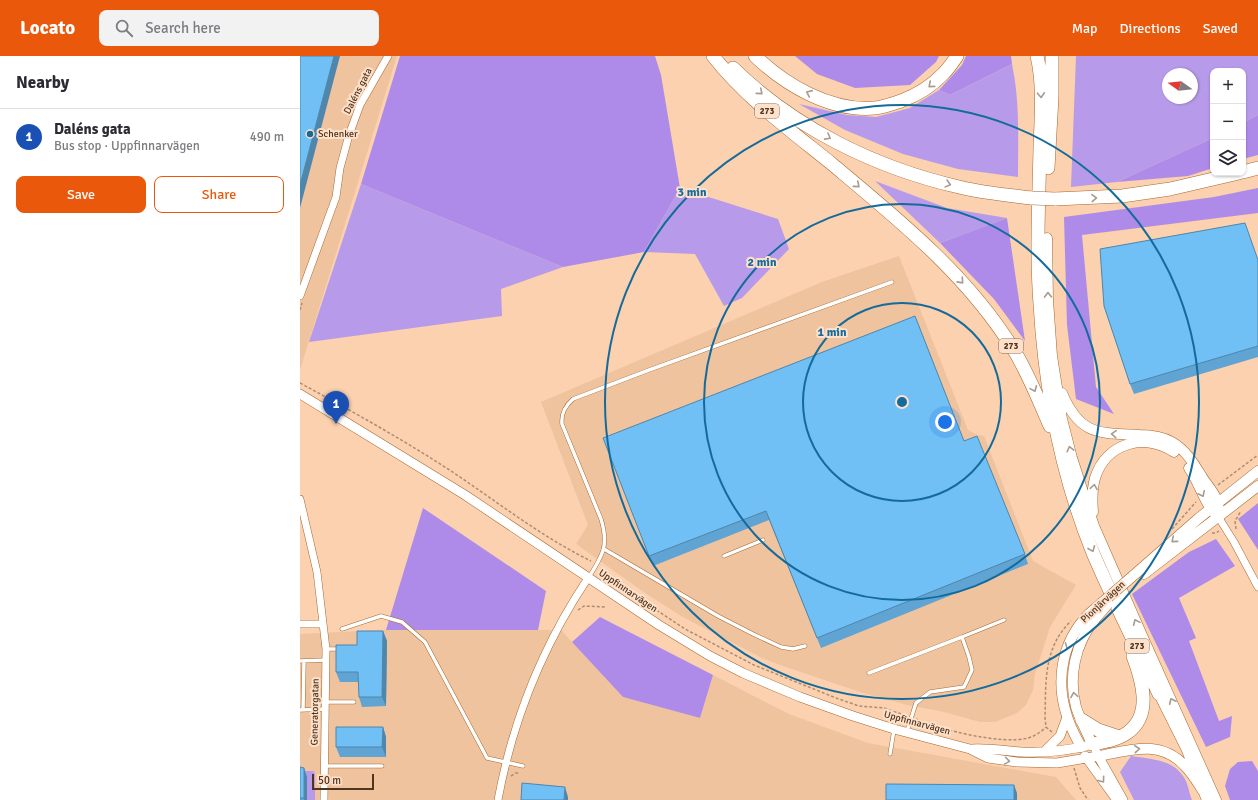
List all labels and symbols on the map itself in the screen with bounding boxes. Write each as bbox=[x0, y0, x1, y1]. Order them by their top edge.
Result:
street label: Daléns gata bbox=[341, 66, 375, 116]
north arrow bbox=[1162, 68, 1198, 104]
one-way arrow bbox=[928, 81, 936, 88]
one-way arrow bbox=[755, 87, 762, 94]
one-way arrow bbox=[805, 90, 812, 98]
one-way arrow bbox=[1037, 92, 1045, 98]
road number: 273 bbox=[755, 104, 779, 118]
place label: Schenker bbox=[318, 128, 358, 140]
marker: Schenker bbox=[305, 129, 315, 139]
one-way arrow bbox=[823, 132, 831, 139]
one-way arrow bbox=[944, 179, 951, 188]
one-way arrow bbox=[852, 180, 859, 187]
text: 3 min bbox=[678, 185, 707, 200]
one-way arrow bbox=[1091, 194, 1097, 202]
text: 2 min bbox=[748, 255, 777, 270]
one-way arrow bbox=[957, 277, 964, 284]
one-way arrow bbox=[1043, 292, 1052, 298]
text: 1 min bbox=[818, 325, 847, 340]
road number: 273 bbox=[999, 339, 1023, 353]
one-way arrow bbox=[1029, 384, 1037, 392]
pin: 1 bbox=[323, 391, 349, 424]
centre of rings bbox=[895, 395, 909, 409]
your location bbox=[935, 412, 955, 432]
one-way arrow bbox=[1111, 430, 1117, 438]
one-way arrow bbox=[1066, 445, 1074, 452]
one-way arrow bbox=[1089, 484, 1097, 490]
one-way arrow bbox=[1197, 489, 1205, 497]
one-way arrow bbox=[1171, 535, 1179, 543]
one-way arrow bbox=[1087, 545, 1095, 553]
street label: Uppfinnarvägen bbox=[596, 567, 660, 615]
street label: Pionjärvägen bbox=[1078, 578, 1128, 626]
one-way arrow bbox=[1132, 618, 1140, 625]
road number: 273 bbox=[1125, 639, 1149, 653]
one-way arrow bbox=[1064, 642, 1072, 649]
street label: Generatorgatan bbox=[308, 678, 322, 746]
one-way arrow bbox=[1070, 692, 1079, 698]
one-way arrow bbox=[1169, 698, 1177, 705]
street label: Uppfinnarvägen bbox=[882, 708, 952, 738]
one-way arrow bbox=[1134, 744, 1140, 753]
one-way arrow bbox=[1004, 756, 1010, 764]
scale bar bbox=[312, 772, 374, 791]
one-way arrow bbox=[1097, 775, 1104, 782]

